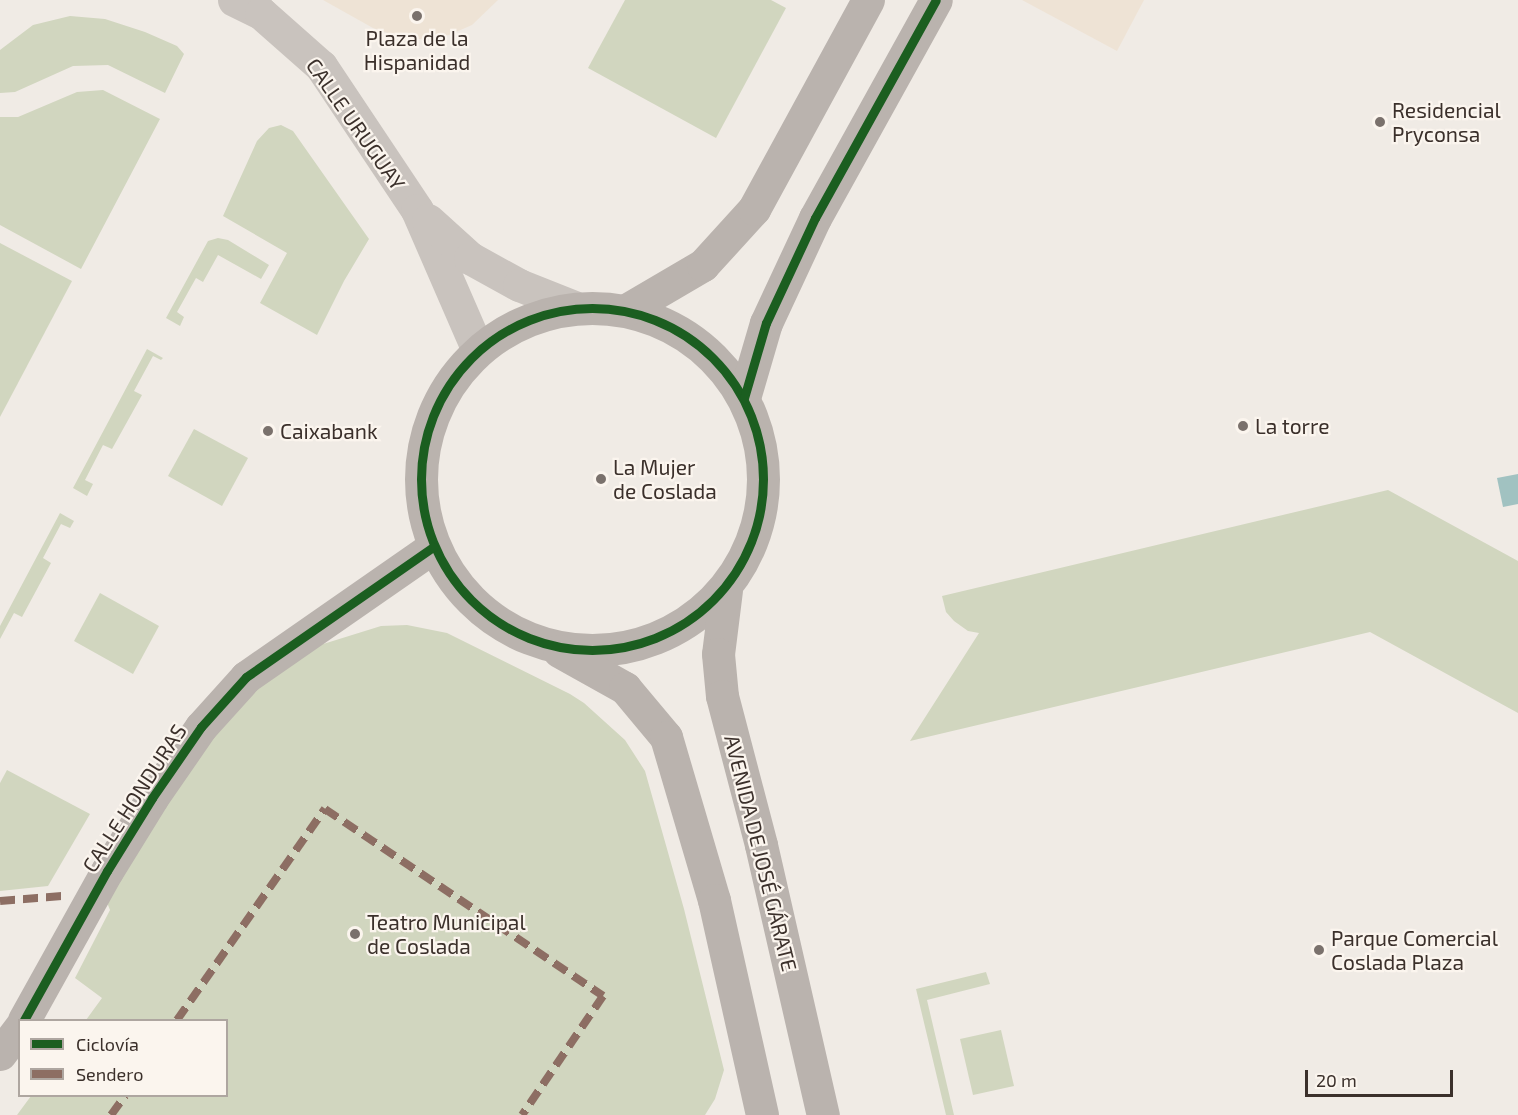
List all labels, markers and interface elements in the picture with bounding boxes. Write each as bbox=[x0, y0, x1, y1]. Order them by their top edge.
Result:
marker: Plaza de la Hispanidad bbox=[410, 9, 424, 23]
place label: Plaza de la Hispanidad bbox=[364, 25, 470, 75]
street label: CALLE URUGUAY bbox=[301, 53, 411, 195]
place label: Residencial Pryconsa bbox=[1392, 97, 1501, 147]
marker: Residencial Pryconsa bbox=[1373, 115, 1387, 129]
place label: La torre bbox=[1255, 413, 1330, 439]
place label: Caixabank bbox=[280, 418, 378, 444]
marker: La torre bbox=[1236, 419, 1250, 433]
marker: Caixabank bbox=[261, 424, 275, 438]
place label: La Mujer de Coslada bbox=[613, 454, 717, 504]
marker: La Mujer de Coslada bbox=[594, 472, 608, 486]
street label: CALLE HONDURAS bbox=[77, 719, 191, 877]
street label: AVENIDA DE JOSÉ GÁRATE bbox=[719, 732, 803, 974]
place label: Teatro Municipal de Coslada bbox=[367, 909, 526, 959]
place label: Parque Comercial Coslada Plaza bbox=[1331, 925, 1498, 975]
marker: Teatro Municipal de Coslada bbox=[348, 927, 362, 941]
marker: Parque Comercial Coslada Plaza bbox=[1312, 943, 1326, 957]
legend bbox=[18, 1019, 228, 1097]
text: Ciclovía bbox=[76, 1033, 139, 1055]
scale bar bbox=[1308, 1058, 1456, 1096]
text: Sendero bbox=[76, 1063, 143, 1085]
text: 20 m bbox=[1316, 1069, 1357, 1091]

